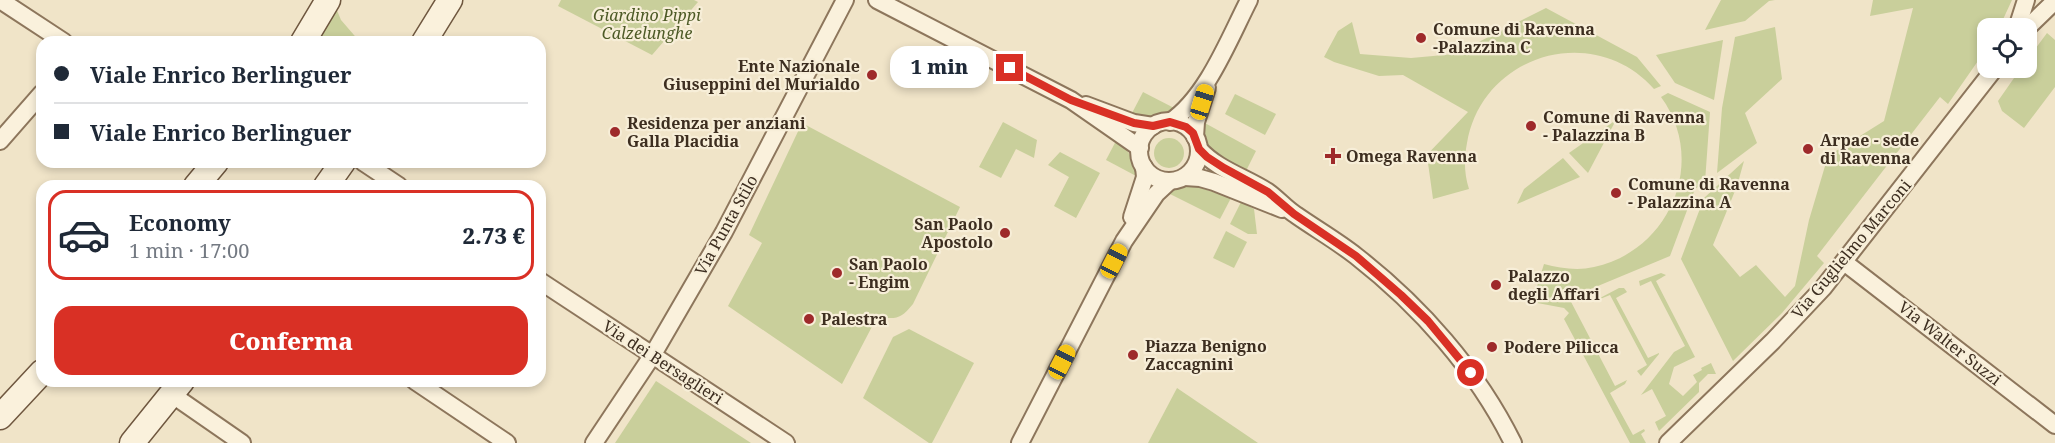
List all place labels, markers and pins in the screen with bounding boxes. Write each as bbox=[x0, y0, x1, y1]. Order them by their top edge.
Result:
place label: Comune di Ravenna -Palazzina C bbox=[1433, 18, 1595, 58]
marker: Comune di Ravenna -Palazzina C bbox=[1414, 31, 1428, 45]
place label: Ente Nazionale Giuseppini del Murialdo bbox=[663, 55, 860, 95]
marker: Ente Nazionale Giuseppini del Murialdo bbox=[865, 68, 879, 82]
place label: Comune di Ravenna - Palazzina B bbox=[1543, 106, 1705, 146]
place label: Residenza per anziani Galla Placidia bbox=[627, 112, 806, 152]
marker: Comune di Ravenna - Palazzina B bbox=[1524, 119, 1538, 133]
marker: Residenza per anziani Galla Placidia bbox=[608, 125, 622, 139]
place label: Arpae - sede di Ravenna bbox=[1820, 129, 1919, 169]
marker: Arpae - sede di Ravenna bbox=[1801, 142, 1815, 156]
place label: Omega Ravenna bbox=[1346, 145, 1477, 167]
marker: Omega Ravenna bbox=[1324, 147, 1342, 165]
place label: Comune di Ravenna - Palazzina A bbox=[1628, 173, 1790, 213]
marker: Comune di Ravenna - Palazzina A bbox=[1609, 186, 1623, 200]
place label: San Paolo Apostolo bbox=[914, 213, 993, 253]
marker: San Paolo Apostolo bbox=[998, 226, 1012, 240]
place label: San Paolo - Engim bbox=[849, 253, 928, 293]
place label: Palazzo degli Affari bbox=[1508, 265, 1600, 305]
marker: San Paolo - Engim bbox=[830, 266, 844, 280]
marker: Palazzo degli Affari bbox=[1489, 278, 1503, 292]
place label: Palestra bbox=[821, 308, 888, 330]
marker: Palestra bbox=[802, 312, 816, 326]
place label: Piazza Benigno Zaccagnini bbox=[1145, 335, 1267, 375]
place label: Podere Pilicca bbox=[1504, 336, 1619, 358]
marker: Podere Pilicca bbox=[1485, 340, 1499, 354]
marker: Piazza Benigno Zaccagnini bbox=[1126, 348, 1140, 362]

